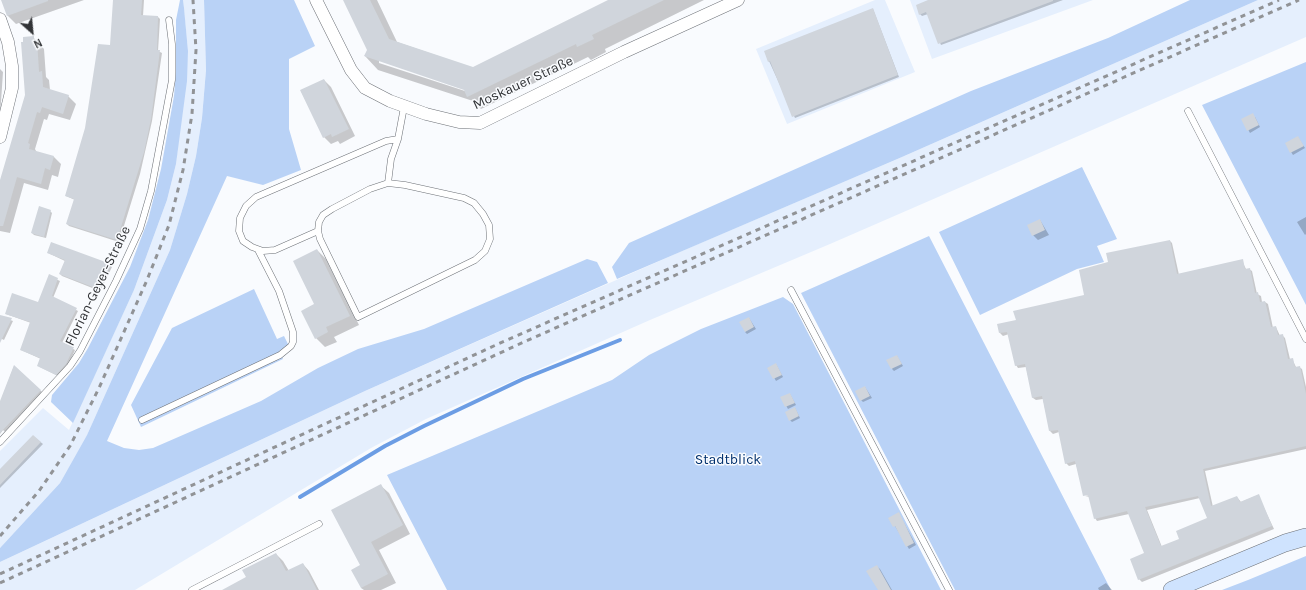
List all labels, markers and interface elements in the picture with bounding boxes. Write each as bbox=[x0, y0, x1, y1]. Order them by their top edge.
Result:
north arrow bbox=[12, 12, 52, 52]
text: N bbox=[31, 36, 44, 51]
street label: Moskauer Straße bbox=[470, 52, 576, 114]
street label: Florian-Geyer-Straße bbox=[62, 223, 134, 349]
park label: Stadtblick bbox=[695, 452, 761, 468]

